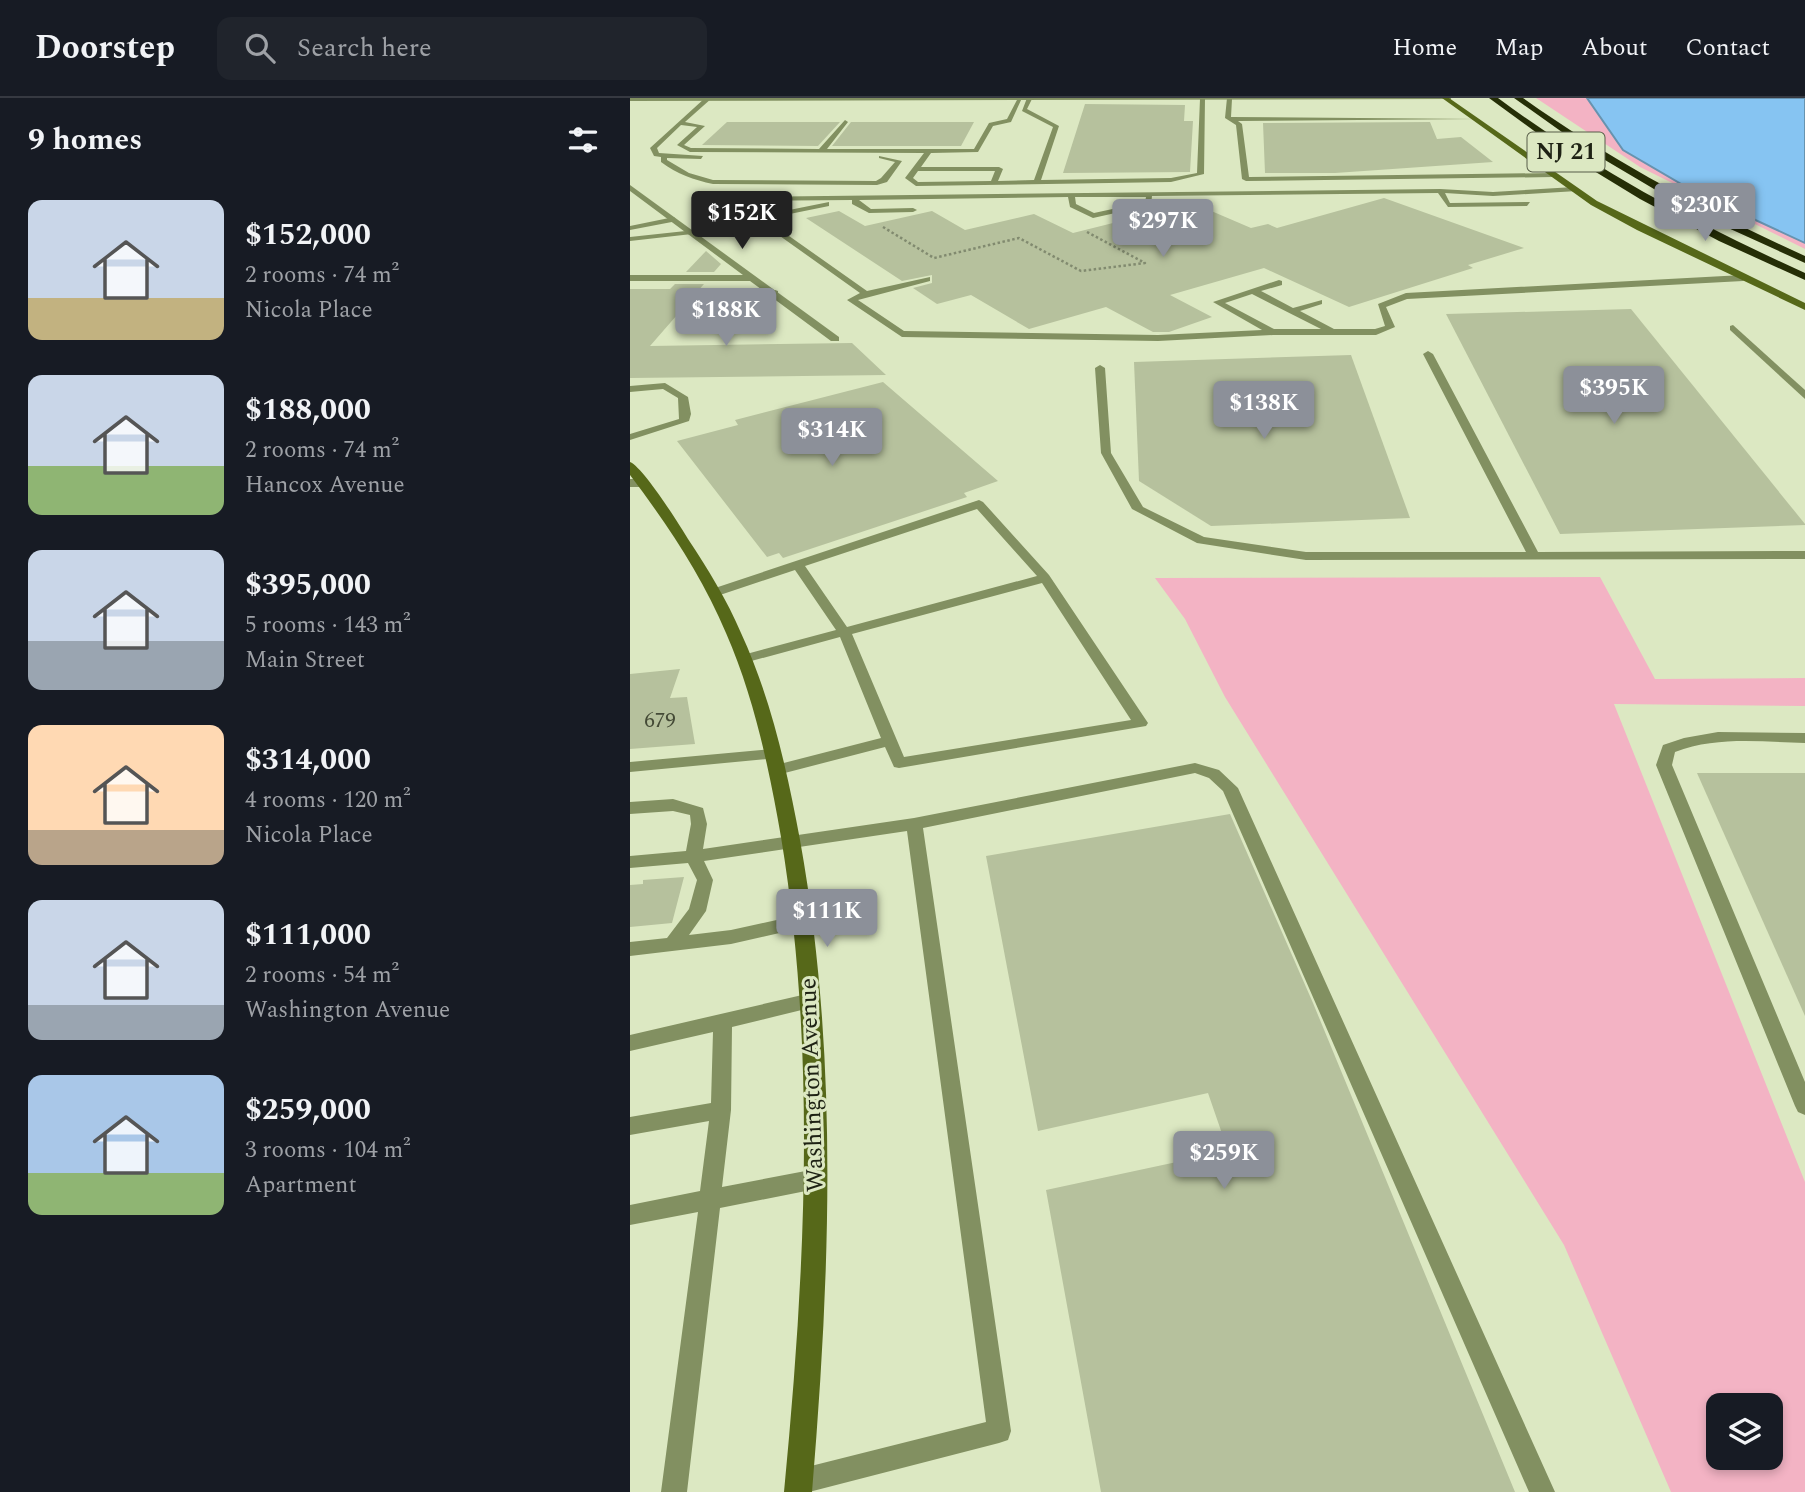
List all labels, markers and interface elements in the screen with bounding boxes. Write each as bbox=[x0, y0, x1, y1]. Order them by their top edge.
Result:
search box bbox=[217, 17, 707, 80]
text: Doorstep bbox=[35, 23, 175, 73]
text: Search here bbox=[297, 28, 432, 68]
icon: search bbox=[241, 29, 279, 67]
text: Home bbox=[1392, 30, 1457, 66]
text: Map bbox=[1495, 30, 1543, 66]
text: About bbox=[1581, 30, 1647, 66]
text: Contact bbox=[1685, 30, 1770, 66]
text: 9 homes bbox=[28, 117, 142, 163]
icon: filters bbox=[564, 121, 602, 159]
road number: NJ 21 bbox=[1528, 132, 1604, 172]
pin: $230K bbox=[1656, 184, 1754, 243]
text: $230K bbox=[1670, 188, 1740, 223]
pin: $152K bbox=[693, 192, 791, 251]
text: $152K bbox=[707, 196, 777, 231]
pin: $297K bbox=[1114, 200, 1212, 259]
text: $297K bbox=[1128, 204, 1198, 239]
text: $152,000 bbox=[245, 212, 371, 258]
icon: home bbox=[84, 228, 168, 312]
text: 2 rooms · 74 m² bbox=[245, 258, 399, 293]
pin: $188K bbox=[677, 288, 775, 348]
text: Nicola Place bbox=[245, 293, 373, 328]
text: $188K bbox=[691, 293, 761, 328]
pin: $395K bbox=[1565, 366, 1663, 426]
text: $395K bbox=[1579, 371, 1649, 406]
pin: $138K bbox=[1215, 382, 1313, 441]
text: $138K bbox=[1229, 386, 1299, 421]
text: $188,000 bbox=[245, 387, 371, 433]
icon: home bbox=[84, 403, 168, 487]
pin: $314K bbox=[783, 408, 881, 468]
text: $314K bbox=[797, 413, 867, 448]
text: 2 rooms · 74 m² bbox=[245, 433, 399, 468]
text: Hancox Avenue bbox=[245, 468, 405, 503]
text: $395,000 bbox=[245, 562, 371, 608]
icon: home bbox=[84, 578, 168, 662]
text: 5 rooms · 143 m² bbox=[245, 608, 411, 643]
text: Main Street bbox=[245, 643, 365, 678]
house number: 679 bbox=[644, 705, 676, 737]
text: $314,000 bbox=[245, 737, 371, 783]
icon: home bbox=[84, 753, 168, 837]
text: 4 rooms · 120 m² bbox=[245, 783, 411, 818]
text: Nicola Place bbox=[245, 818, 373, 853]
pin: $111K bbox=[778, 890, 876, 949]
text: $111K bbox=[792, 894, 862, 929]
text: $111,000 bbox=[245, 912, 371, 958]
icon: home bbox=[84, 928, 168, 1012]
text: 2 rooms · 54 m² bbox=[245, 958, 399, 993]
street label: Washington Avenue bbox=[790, 977, 834, 1193]
text: Washington Avenue bbox=[245, 993, 450, 1028]
text: $259,000 bbox=[245, 1087, 371, 1133]
icon: home bbox=[84, 1103, 168, 1187]
pin: $259K bbox=[1175, 1132, 1273, 1191]
text: 3 rooms · 104 m² bbox=[245, 1133, 411, 1168]
text: $259K bbox=[1189, 1136, 1259, 1171]
text: Apartment bbox=[245, 1168, 357, 1203]
map controls bbox=[1706, 1393, 1783, 1470]
button: layers bbox=[1706, 1393, 1783, 1470]

